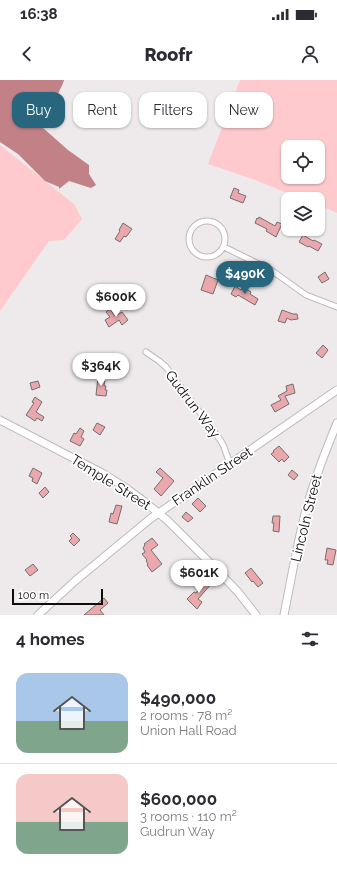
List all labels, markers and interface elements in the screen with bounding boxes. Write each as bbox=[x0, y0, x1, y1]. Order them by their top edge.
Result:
text: 16:38 bbox=[20, 5, 58, 23]
icon: back bbox=[16, 43, 38, 65]
icon: person bbox=[299, 43, 321, 65]
text: Roofr bbox=[145, 44, 192, 65]
chip: Buy bbox=[12, 92, 65, 128]
chip: Rent bbox=[73, 92, 131, 128]
chip: Filters bbox=[139, 92, 207, 128]
chip: New bbox=[215, 92, 273, 128]
map controls bbox=[281, 140, 325, 236]
button: locate bbox=[281, 140, 325, 184]
button: layers bbox=[281, 192, 325, 236]
pin: $490K bbox=[217, 261, 273, 295]
text: $490K bbox=[225, 266, 265, 281]
pin: $600K bbox=[88, 284, 144, 318]
text: $600K bbox=[96, 289, 136, 304]
pin: $364K bbox=[73, 353, 129, 387]
text: $364K bbox=[81, 358, 121, 373]
street label: Gudrun Way bbox=[162, 367, 224, 441]
street label: Franklin Street bbox=[169, 443, 255, 509]
street label: Temple Street bbox=[68, 451, 154, 513]
street label: Lincoln Street bbox=[287, 472, 325, 563]
pin: $601K bbox=[171, 560, 227, 594]
text: $601K bbox=[179, 565, 219, 580]
scale bar bbox=[12, 587, 103, 606]
text: 100 m bbox=[18, 589, 49, 602]
icon: filters bbox=[299, 628, 321, 650]
text: 4 homes bbox=[16, 629, 85, 649]
text: $490,000 bbox=[140, 688, 216, 708]
icon: home bbox=[48, 689, 96, 737]
text: 2 rooms · 78 m² bbox=[140, 708, 232, 723]
text: Union Hall Road bbox=[140, 723, 237, 738]
text: $600,000 bbox=[140, 789, 217, 809]
icon: home bbox=[48, 790, 96, 838]
text: 3 rooms · 110 m² bbox=[140, 809, 237, 824]
text: Gudrun Way bbox=[140, 824, 215, 839]

